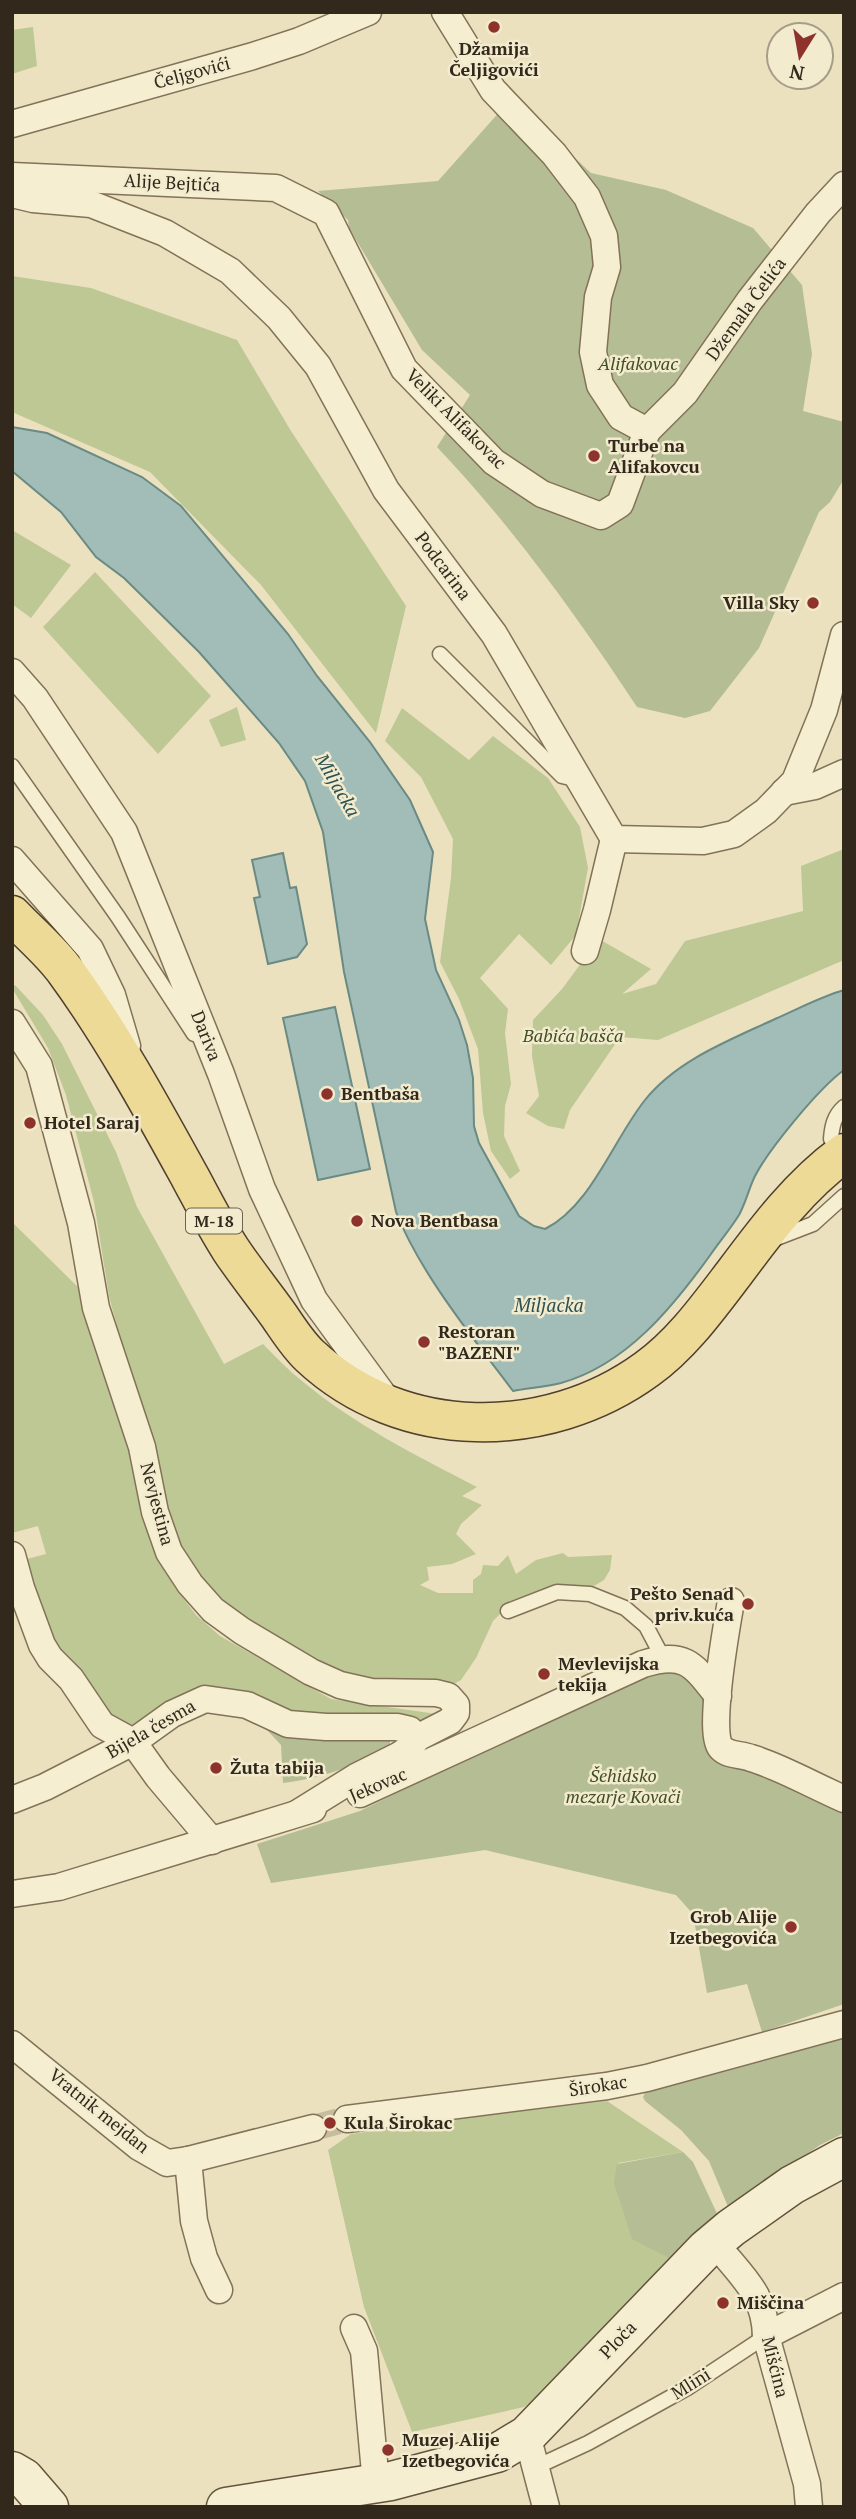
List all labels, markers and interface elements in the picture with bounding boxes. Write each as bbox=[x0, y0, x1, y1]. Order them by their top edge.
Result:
marker: Džamija Čeljigovići bbox=[486, 19, 502, 35]
north arrow bbox=[765, 21, 835, 91]
place label: Džamija Čeljigovići bbox=[449, 36, 539, 81]
street label: Čeljgovići bbox=[151, 50, 233, 94]
text: N bbox=[787, 59, 806, 87]
street label: Alije Bejtića bbox=[123, 167, 221, 197]
street label: Džemala Čelića bbox=[700, 252, 791, 365]
park label: Alifakovac bbox=[597, 351, 678, 375]
street label: Veliki Alifakovac bbox=[401, 363, 512, 474]
place label: Turbe na Alifakovcu bbox=[608, 433, 700, 478]
marker: Turbe na Alifakovcu bbox=[586, 448, 602, 464]
street label: Podcarina bbox=[410, 526, 477, 604]
place label: Villa Sky bbox=[723, 590, 799, 614]
marker: Villa Sky bbox=[805, 595, 821, 611]
water label: Miljacka bbox=[310, 748, 367, 821]
street label: Dariva bbox=[186, 1007, 228, 1064]
park label: Babića bašča bbox=[522, 1023, 623, 1047]
place label: Bentbaša bbox=[341, 1081, 420, 1105]
marker: Bentbaša bbox=[319, 1086, 335, 1102]
place label: Hotel Saraj bbox=[44, 1110, 140, 1134]
marker: Hotel Saraj bbox=[22, 1115, 38, 1131]
road number: M-18 bbox=[186, 1208, 242, 1233]
place label: Nova Bentbasa bbox=[371, 1208, 499, 1232]
marker: Nova Bentbasa bbox=[349, 1213, 365, 1229]
water label: Miljacka bbox=[513, 1292, 584, 1317]
place label: Restoran "BAZENI" bbox=[438, 1319, 520, 1364]
marker: Restoran "BAZENI" bbox=[416, 1334, 432, 1350]
street label: Nevjestina bbox=[135, 1460, 181, 1548]
place label: Pešto Senad priv.kuća bbox=[630, 1581, 734, 1626]
marker: Pešto Senad priv.kuća bbox=[740, 1596, 756, 1612]
place label: Mevlevijska tekija bbox=[558, 1651, 659, 1696]
marker: Mevlevijska tekija bbox=[536, 1666, 552, 1682]
street label: Bijela česma bbox=[102, 1693, 199, 1763]
place label: Žuta tabija bbox=[230, 1755, 324, 1779]
marker: Žuta tabija bbox=[208, 1760, 224, 1776]
street label: Jekovac bbox=[345, 1761, 410, 1807]
park label: Šehidsko mezarje Kovači bbox=[566, 1763, 680, 1808]
place label: Grob Alije Izetbegovića bbox=[669, 1904, 777, 1949]
marker: Grob Alije Izetbegovića bbox=[783, 1919, 799, 1935]
street label: Vratnik mejdan bbox=[44, 2062, 155, 2158]
street label: Širokac bbox=[567, 2069, 629, 2101]
place label: Kula Širokac bbox=[344, 2110, 453, 2134]
marker: Kula Širokac bbox=[322, 2115, 338, 2131]
place label: Miščina bbox=[737, 2290, 804, 2314]
marker: Miščina bbox=[715, 2295, 731, 2311]
street label: Ploča bbox=[594, 2315, 641, 2363]
street label: Mišćina bbox=[757, 2334, 795, 2400]
street label: Mlini bbox=[666, 2362, 715, 2405]
place label: Muzej Alije Izetbegovića bbox=[402, 2427, 510, 2472]
marker: Muzej Alije Izetbegovića bbox=[380, 2442, 396, 2458]

